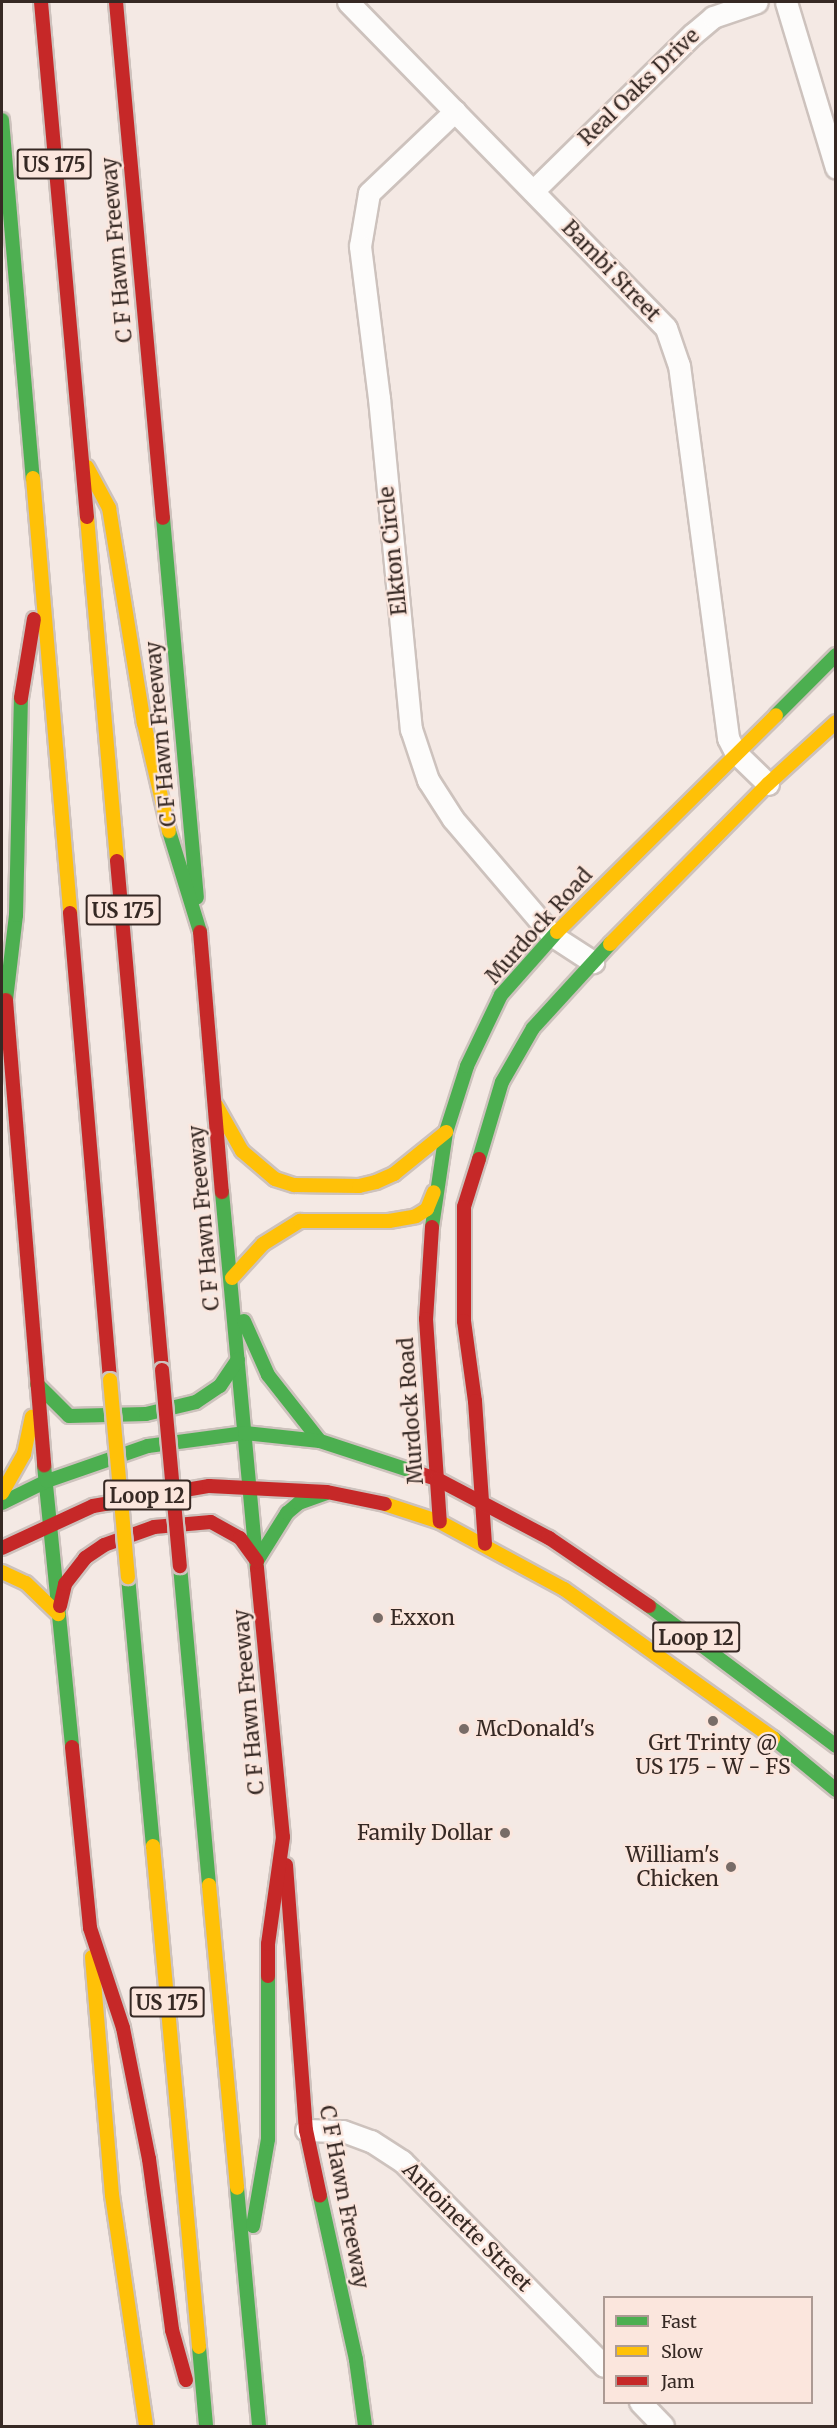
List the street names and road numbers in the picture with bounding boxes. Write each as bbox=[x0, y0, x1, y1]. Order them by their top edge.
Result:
street label: Real Oaks Drive bbox=[573, 23, 705, 151]
road number: US 175 bbox=[16, 147, 92, 181]
street label: C F Hawn Freeway bbox=[96, 156, 138, 344]
street label: Bambi Street bbox=[556, 215, 666, 327]
street label: Elkton Circle bbox=[374, 485, 412, 617]
street label: C F Hawn Freeway bbox=[140, 640, 182, 828]
street label: Murdock Road bbox=[480, 863, 598, 989]
road number: US 175 bbox=[86, 893, 160, 927]
street label: C F Hawn Freeway bbox=[183, 1124, 225, 1312]
street label: Murdock Road bbox=[393, 1337, 429, 1485]
road number: Loop 12 bbox=[102, 1478, 192, 1512]
street label: C F Hawn Freeway bbox=[228, 1608, 270, 1796]
road number: Loop 12 bbox=[651, 1620, 741, 1654]
road number: US 175 bbox=[130, 1985, 204, 2019]
street label: C F Hawn Freeway bbox=[314, 2103, 374, 2291]
street label: Antoinette Street bbox=[397, 2157, 537, 2297]

